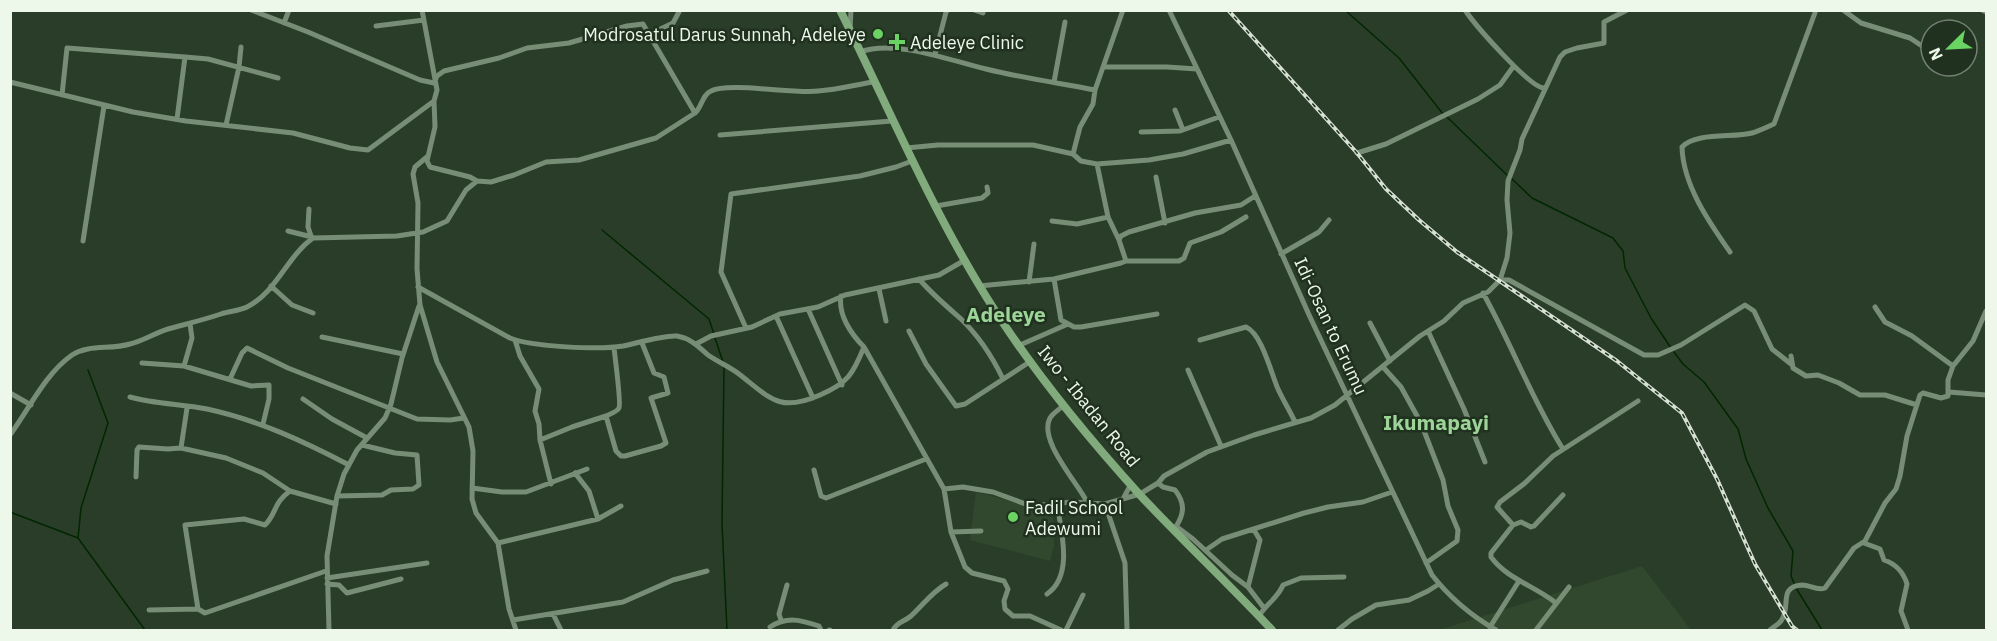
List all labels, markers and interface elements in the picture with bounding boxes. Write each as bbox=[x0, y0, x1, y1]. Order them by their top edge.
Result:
north arrow bbox=[1919, 18, 1979, 78]
place label: Modrosatul Darus Sunnah, Adeleye bbox=[583, 23, 866, 46]
marker: Modrosatul Darus Sunnah, Adeleye bbox=[871, 27, 885, 41]
place label: Adeleye Clinic bbox=[910, 31, 1024, 54]
marker: Adeleye Clinic bbox=[888, 33, 906, 51]
text: N bbox=[1924, 45, 1947, 63]
street label: Idi-Osan to Erumu bbox=[1289, 254, 1373, 398]
district label: Adeleye bbox=[966, 300, 1046, 328]
street label: Iwo - Ibadan Road bbox=[1033, 341, 1145, 471]
district label: Ikumapayi bbox=[1383, 408, 1489, 436]
place label: Fadil School Adewumi bbox=[1025, 496, 1123, 540]
marker: Fadil School Adewumi bbox=[1006, 510, 1020, 524]

